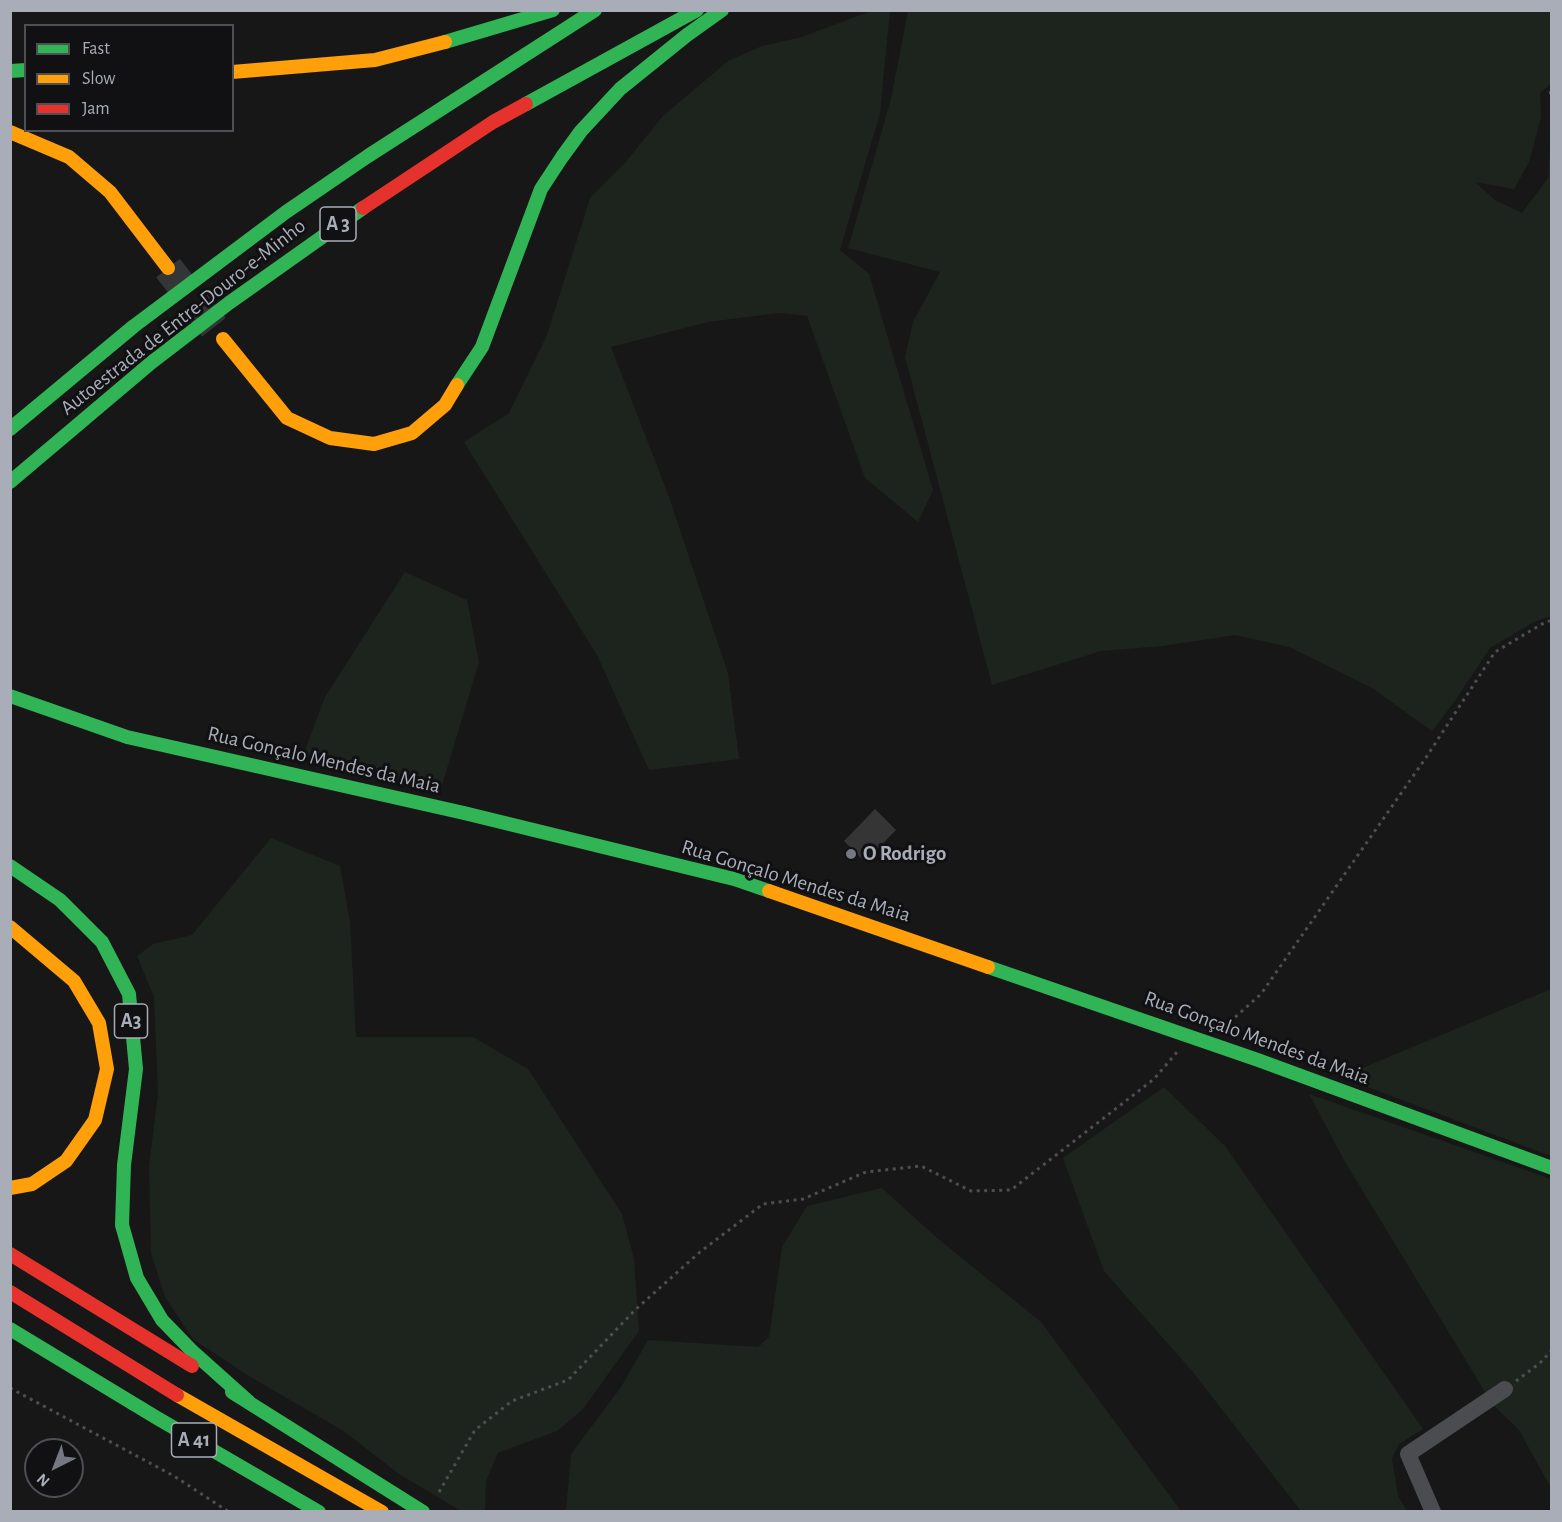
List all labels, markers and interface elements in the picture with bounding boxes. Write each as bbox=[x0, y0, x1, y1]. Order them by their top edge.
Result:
legend bbox=[24, 24, 234, 132]
text: Fast bbox=[82, 40, 110, 58]
text: Slow bbox=[82, 70, 115, 88]
text: Jam bbox=[82, 100, 110, 118]
road number: A 3 bbox=[320, 207, 356, 241]
street label: Autoestrada de Entre-Douro-e-Minho bbox=[55, 213, 311, 421]
street label: Rua Gonçalo Mendes da Maia bbox=[205, 721, 443, 799]
street label: Rua Gonçalo Mendes da Maia bbox=[678, 834, 914, 928]
place label: O Rodrigo bbox=[863, 841, 946, 867]
marker: O Rodrigo bbox=[844, 847, 858, 861]
street label: Rua Gonçalo Mendes da Maia bbox=[1141, 985, 1373, 1091]
road number: A3 bbox=[114, 1004, 148, 1038]
road number: A 41 bbox=[172, 1423, 216, 1457]
north arrow bbox=[24, 1438, 84, 1498]
text: N bbox=[34, 1470, 53, 1490]

